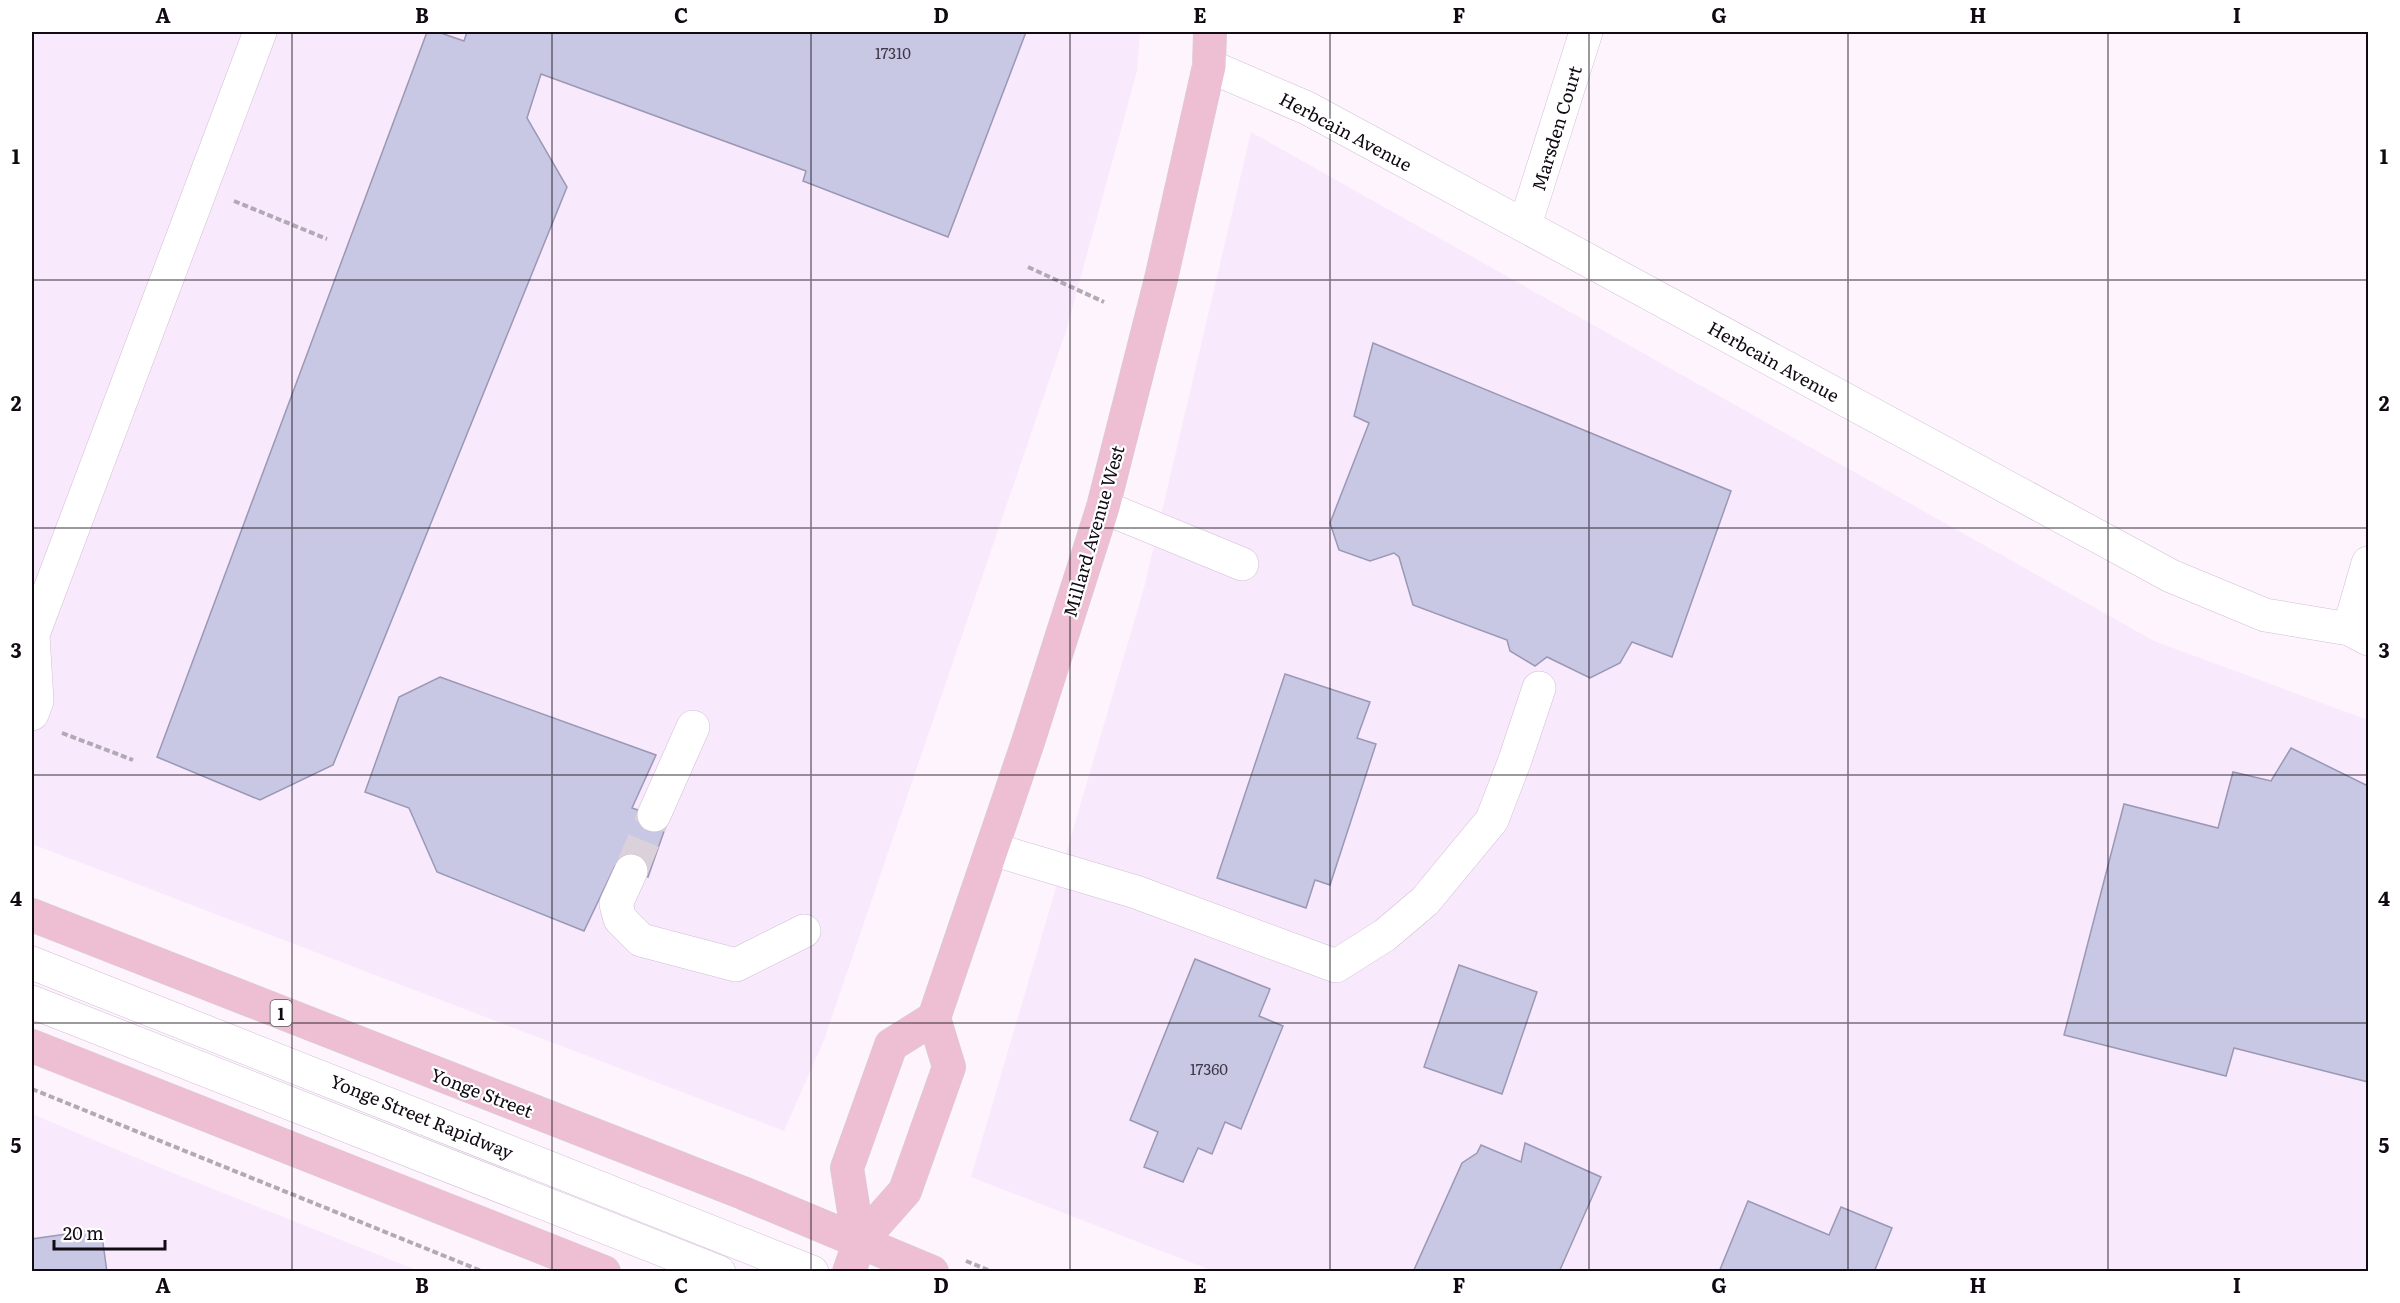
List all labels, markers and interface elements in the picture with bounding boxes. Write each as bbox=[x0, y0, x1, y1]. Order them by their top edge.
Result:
text: A bbox=[155, 0, 171, 29]
text: B bbox=[415, 0, 429, 29]
text: C bbox=[674, 0, 688, 29]
text: D bbox=[933, 0, 949, 29]
text: E bbox=[1193, 0, 1207, 29]
text: F bbox=[1453, 0, 1466, 29]
text: G bbox=[1711, 0, 1727, 29]
text: H bbox=[1970, 0, 1986, 29]
text: I bbox=[2233, 0, 2241, 29]
house number: 17310 bbox=[875, 41, 911, 64]
street label: Marsden Court bbox=[1524, 61, 1588, 194]
street label: Herbcain Avenue bbox=[1275, 85, 1417, 177]
text: 1 bbox=[12, 140, 20, 170]
text: 1 bbox=[2380, 140, 2388, 170]
street label: Herbcain Avenue bbox=[1703, 314, 1845, 408]
text: 2 bbox=[11, 387, 22, 417]
text: 2 bbox=[2379, 387, 2390, 417]
street label: Millard Avenue West bbox=[1056, 441, 1131, 620]
text: 3 bbox=[10, 634, 22, 664]
text: 3 bbox=[2378, 634, 2390, 664]
text: 4 bbox=[10, 882, 22, 912]
text: 4 bbox=[2378, 882, 2390, 912]
road number: 1 bbox=[270, 1000, 292, 1026]
house number: 17360 bbox=[1190, 1057, 1228, 1080]
street label: Yonge Street bbox=[427, 1060, 538, 1124]
street label: Yonge Street Rapidway bbox=[326, 1067, 518, 1165]
text: 5 bbox=[11, 1129, 22, 1159]
text: 5 bbox=[2379, 1129, 2390, 1159]
scale bar bbox=[54, 1213, 165, 1251]
text: 20 m bbox=[63, 1219, 104, 1246]
text: A bbox=[155, 1269, 171, 1299]
text: B bbox=[415, 1269, 429, 1299]
text: C bbox=[674, 1269, 688, 1299]
text: D bbox=[933, 1269, 949, 1299]
text: E bbox=[1193, 1269, 1207, 1299]
text: F bbox=[1453, 1269, 1466, 1299]
text: G bbox=[1711, 1269, 1727, 1299]
text: H bbox=[1970, 1269, 1986, 1299]
text: I bbox=[2233, 1269, 2241, 1299]

